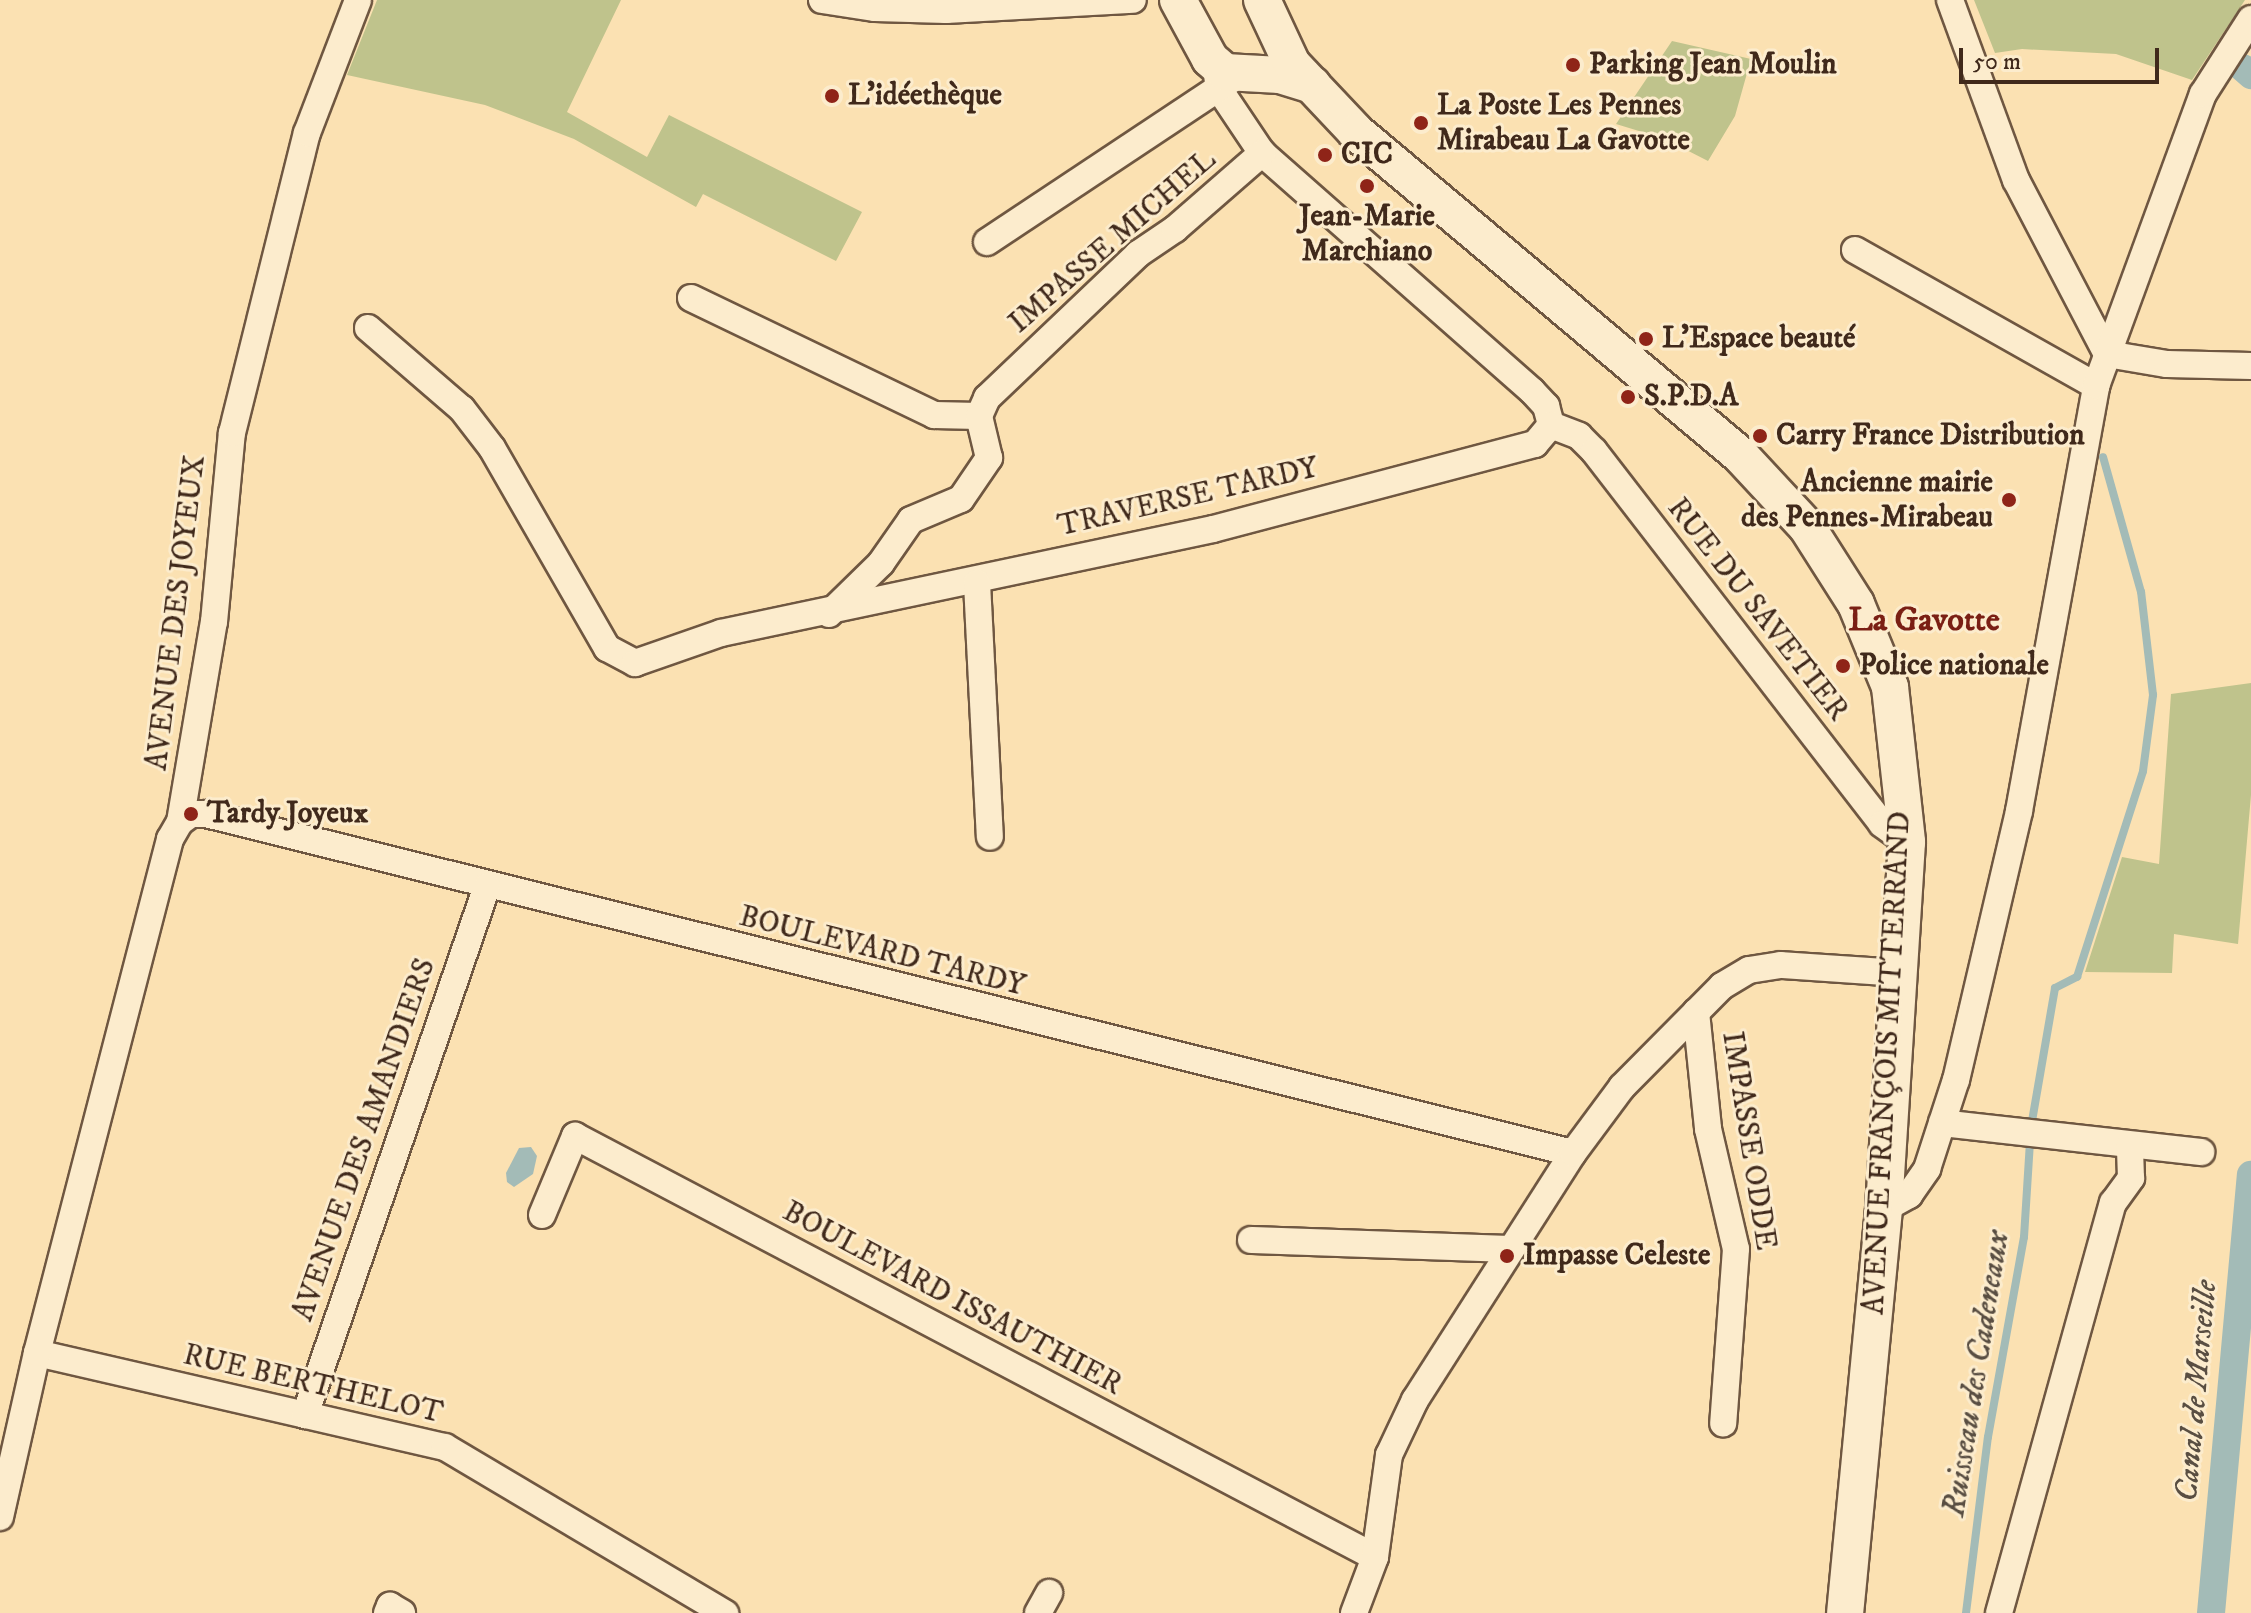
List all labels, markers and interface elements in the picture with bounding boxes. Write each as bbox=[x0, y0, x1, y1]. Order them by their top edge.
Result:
scale bar bbox=[1963, 32, 2163, 82]
place label: Parking Jean Moulin bbox=[1589, 47, 1837, 83]
text: 50 m bbox=[1973, 47, 2021, 77]
marker: Parking Jean Moulin bbox=[1564, 56, 1582, 74]
place label: L'idéethèque bbox=[848, 78, 1002, 114]
marker: L'idéethèque bbox=[823, 87, 841, 105]
place label: La Poste Les Pennes Mirabeau La Gavotte bbox=[1437, 88, 1690, 158]
marker: La Poste Les Pennes Mirabeau La Gavotte bbox=[1412, 114, 1430, 132]
place label: CIC bbox=[1341, 137, 1393, 173]
street label: IMPASSE MICHEL bbox=[1002, 142, 1224, 342]
marker: CIC bbox=[1316, 146, 1334, 164]
marker: Jean-Marie Marchiano bbox=[1358, 177, 1376, 195]
place label: Jean-Marie Marchiano bbox=[1299, 199, 1435, 270]
place label: L'Espace beauté bbox=[1662, 321, 1856, 357]
marker: L'Espace beauté bbox=[1637, 330, 1655, 348]
place label: S.P.D.A bbox=[1644, 379, 1738, 415]
marker: S.P.D.A bbox=[1619, 388, 1637, 406]
place label: Carry France Distribution bbox=[1776, 418, 2085, 454]
marker: Carry France Distribution bbox=[1751, 427, 1769, 445]
street label: TRAVERSE TARDY bbox=[1054, 451, 1322, 545]
street label: AVENUE DES JOYEUX bbox=[140, 454, 214, 772]
place label: Ancienne mairie des Pennes-Mirabeau bbox=[1741, 465, 1993, 536]
street label: RUE DU SAVETIER bbox=[1659, 491, 1855, 729]
marker: Ancienne mairie des Pennes-Mirabeau bbox=[2000, 491, 2018, 509]
district label: La Gavotte bbox=[1848, 601, 2000, 641]
place label: Police nationale bbox=[1859, 648, 2049, 684]
marker: Police nationale bbox=[1834, 657, 1852, 675]
place label: Tardy Joyeux bbox=[207, 796, 368, 832]
marker: Tardy Joyeux bbox=[182, 805, 200, 823]
street label: AVENUE FRANÇOIS MITTERRAND bbox=[1857, 810, 1919, 1316]
street label: BOULEVARD TARDY bbox=[735, 899, 1029, 1005]
street label: AVENUE DES AMANDIERS bbox=[286, 954, 444, 1326]
street label: IMPASSE ODDE bbox=[1713, 1029, 1783, 1253]
street label: BOULEVARD ISSAUTHIER bbox=[776, 1194, 1128, 1404]
water label: Ruisseau des Cadeneaux bbox=[1935, 1229, 2019, 1519]
place label: Impasse Celeste bbox=[1523, 1238, 1710, 1274]
marker: Impasse Celeste bbox=[1498, 1247, 1516, 1265]
water label: Canal de Marseille bbox=[2168, 1278, 2226, 1504]
street label: RUE BERTHELOT bbox=[180, 1338, 446, 1432]

